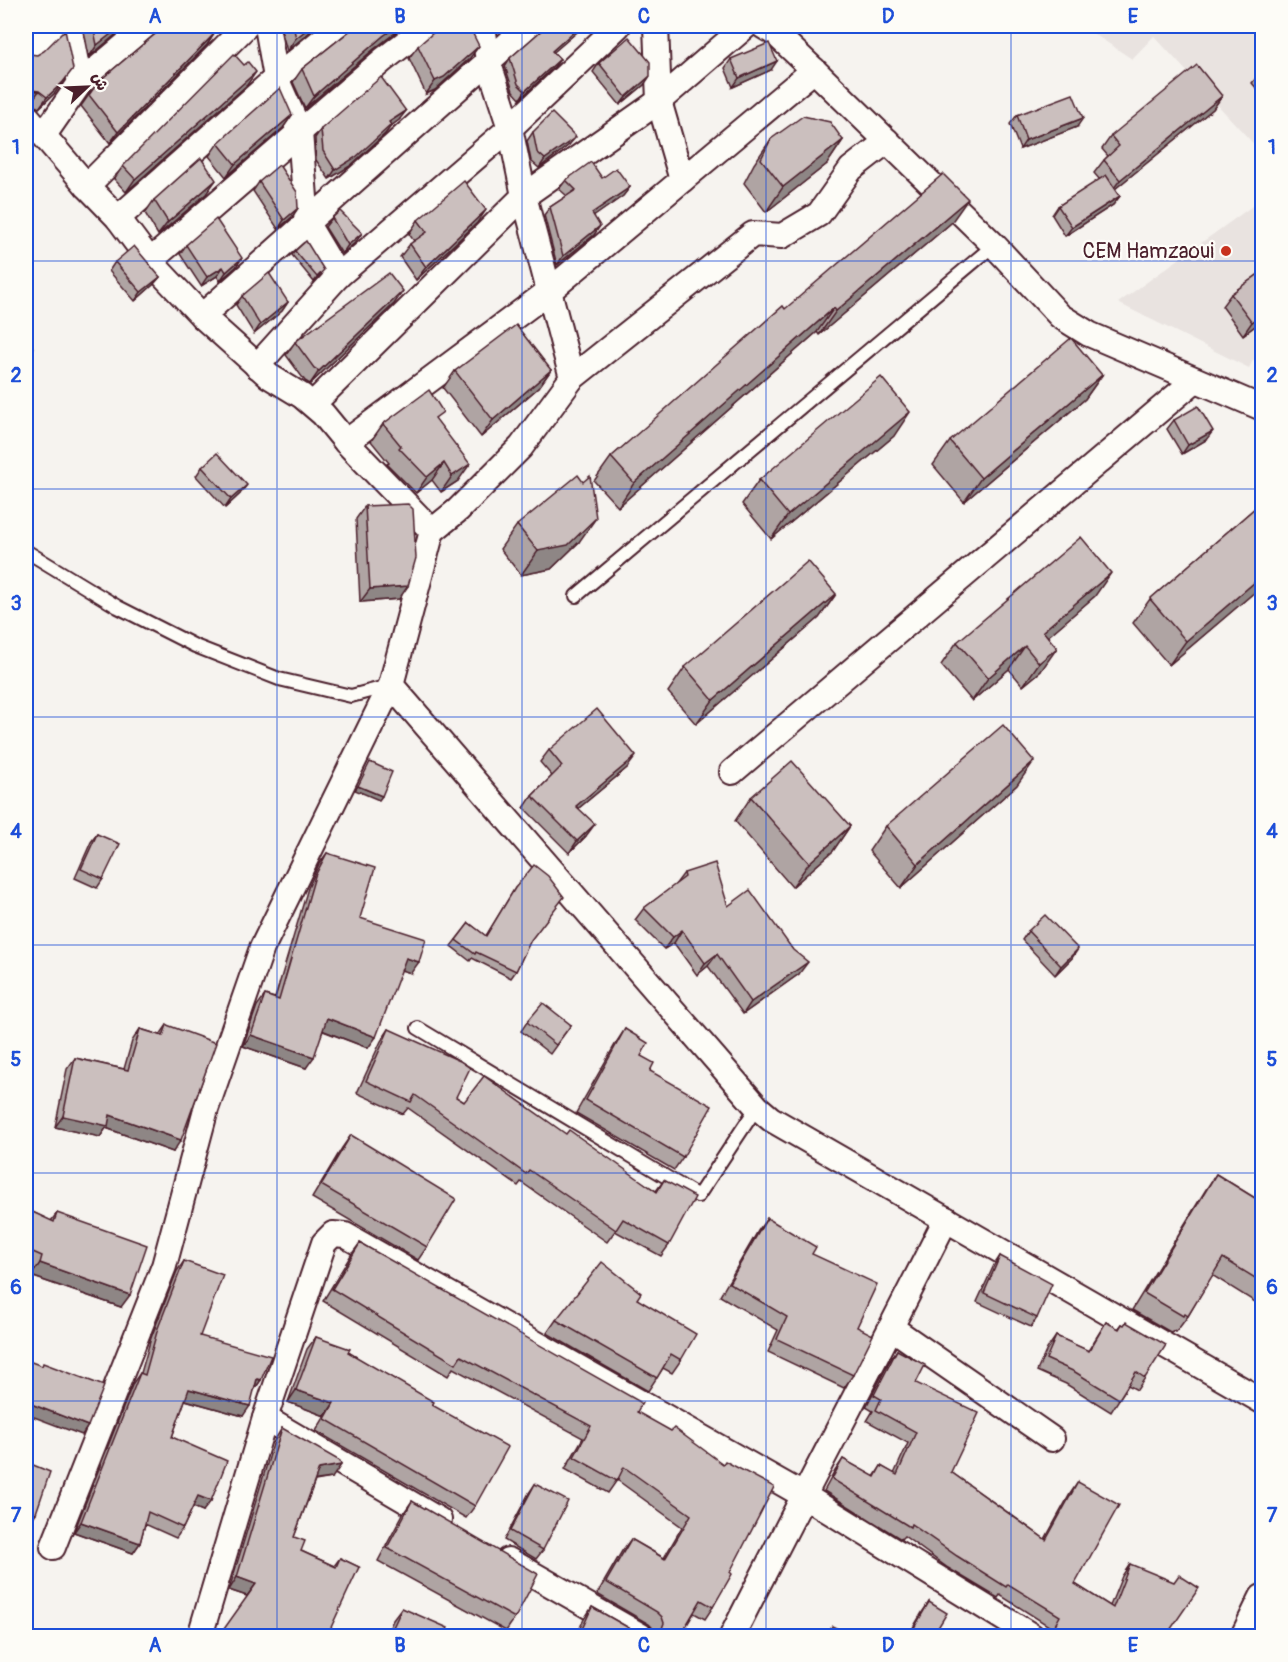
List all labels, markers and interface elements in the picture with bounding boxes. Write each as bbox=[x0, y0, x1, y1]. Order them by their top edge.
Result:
text: A bbox=[149, 4, 162, 29]
text: B bbox=[394, 4, 406, 29]
text: C bbox=[638, 4, 650, 29]
text: D bbox=[882, 4, 895, 29]
text: E bbox=[1128, 4, 1139, 29]
north arrow bbox=[57, 57, 117, 117]
text: ش bbox=[87, 70, 113, 94]
text: 1 bbox=[12, 135, 20, 160]
text: 1 bbox=[1268, 135, 1276, 160]
place label: CEM Hamzaoui bbox=[1082, 238, 1214, 265]
marker: CEM Hamzaoui bbox=[1219, 244, 1233, 258]
text: 2 bbox=[10, 363, 22, 388]
text: 2 bbox=[1266, 363, 1278, 388]
text: 3 bbox=[10, 591, 22, 616]
text: 3 bbox=[1266, 591, 1278, 616]
text: 4 bbox=[10, 819, 22, 844]
text: 4 bbox=[1266, 819, 1278, 844]
text: 5 bbox=[11, 1047, 22, 1072]
text: 5 bbox=[1267, 1047, 1278, 1072]
text: 6 bbox=[10, 1275, 22, 1300]
text: 6 bbox=[1266, 1275, 1278, 1300]
text: 7 bbox=[11, 1503, 22, 1528]
text: 7 bbox=[1267, 1503, 1278, 1528]
text: A bbox=[149, 1633, 162, 1658]
text: B bbox=[394, 1633, 406, 1658]
text: C bbox=[638, 1633, 650, 1658]
text: D bbox=[882, 1633, 895, 1658]
text: E bbox=[1128, 1633, 1139, 1658]

